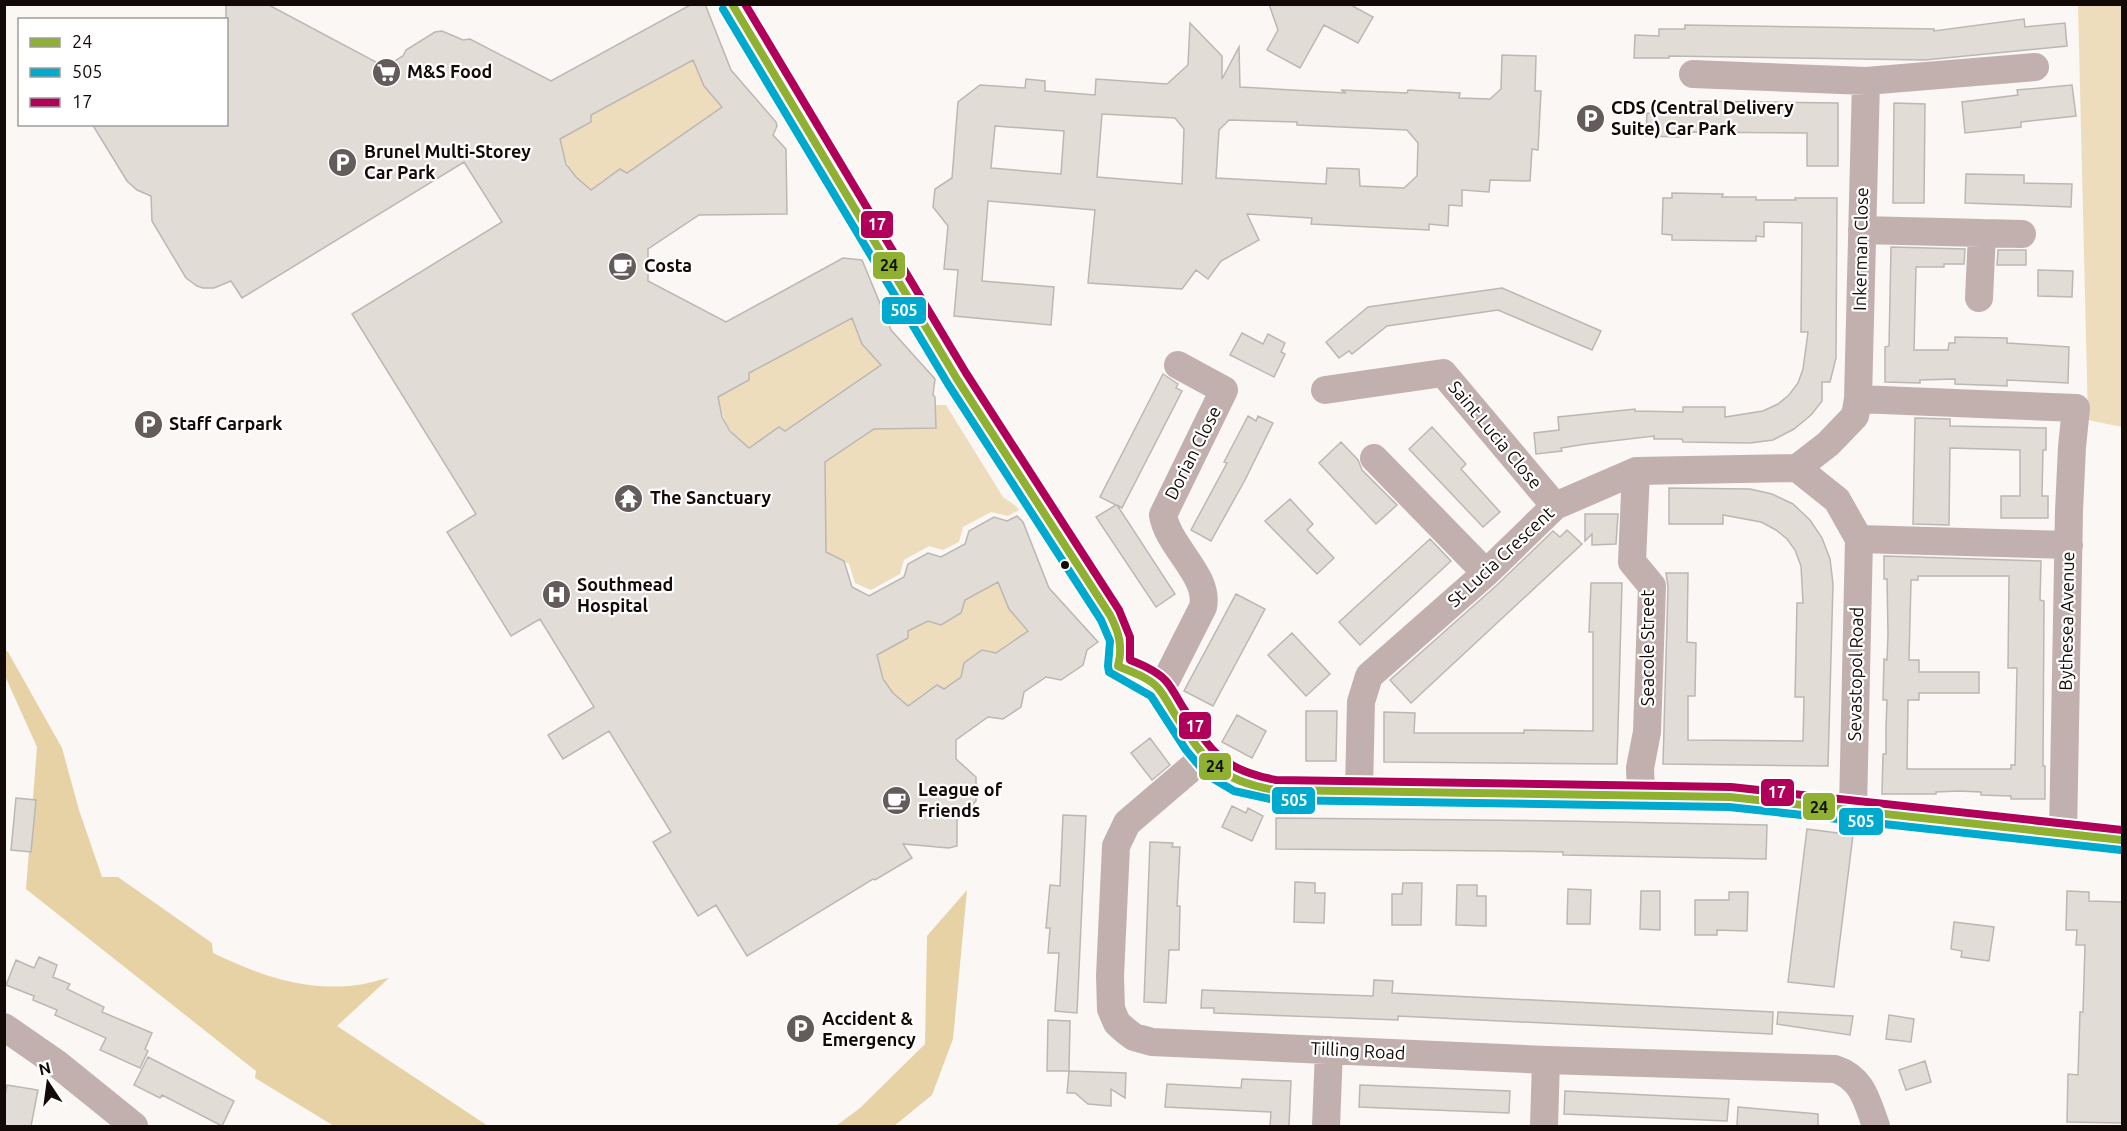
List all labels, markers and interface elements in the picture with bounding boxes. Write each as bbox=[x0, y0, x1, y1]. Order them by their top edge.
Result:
legend bbox=[18, 18, 228, 126]
text: 24 bbox=[72, 31, 92, 51]
supermarket icon: M&S Food bbox=[370, 56, 402, 88]
text: 505 bbox=[72, 61, 102, 81]
place label: M&S Food bbox=[407, 61, 492, 81]
text: 17 bbox=[72, 91, 92, 111]
place label: CDS (Central Delivery Suite) Car Park bbox=[1611, 97, 1794, 139]
parking icon: CDS (Central Delivery Suite) Car Park bbox=[1574, 102, 1606, 134]
place label: Brunel Multi-Storey Car Park bbox=[364, 141, 531, 182]
parking icon: Brunel Multi-Storey Car Park bbox=[327, 146, 359, 178]
street label: Inkerman Close bbox=[1849, 187, 1871, 311]
line badge: 17 bbox=[860, 210, 894, 239]
text: 17 bbox=[868, 215, 886, 233]
cafe icon: Costa bbox=[607, 250, 639, 282]
line badge: 24 bbox=[872, 251, 906, 280]
place label: Costa bbox=[644, 255, 692, 275]
text: 24 bbox=[880, 256, 898, 274]
line badge: 505 bbox=[881, 296, 927, 325]
text: 505 bbox=[890, 301, 918, 319]
street label: Saint Lucia Close bbox=[1445, 377, 1547, 492]
street label: Dorian Close bbox=[1160, 403, 1224, 503]
parking icon: Staff Carpark bbox=[132, 408, 164, 440]
place label: Staff Carpark bbox=[169, 413, 282, 433]
temple icon: The Sanctuary bbox=[613, 482, 645, 514]
place label: The Sanctuary bbox=[650, 487, 771, 507]
street label: St Lucia Crescent bbox=[1443, 502, 1557, 610]
street label: Bythesea Avenue bbox=[2055, 551, 2077, 691]
unlabelled marker bbox=[1059, 559, 1071, 571]
place label: Southmead Hospital bbox=[577, 574, 673, 615]
hospital icon: Southmead Hospital bbox=[540, 579, 572, 611]
street label: Seacole Street bbox=[1637, 590, 1657, 706]
street label: Sevastopol Road bbox=[1844, 607, 1866, 741]
line badge: 17 bbox=[1178, 711, 1212, 740]
text: 17 bbox=[1186, 717, 1204, 735]
line badge: 24 bbox=[1198, 752, 1232, 781]
text: 24 bbox=[1206, 757, 1224, 775]
line badge: 17 bbox=[1760, 778, 1795, 807]
place label: League of Friends bbox=[918, 779, 1003, 820]
text: 17 bbox=[1768, 783, 1786, 801]
cafe icon: League of Friends bbox=[881, 784, 913, 816]
line badge: 505 bbox=[1271, 786, 1316, 815]
text: 505 bbox=[1280, 791, 1308, 809]
line badge: 24 bbox=[1802, 792, 1836, 821]
text: 24 bbox=[1810, 798, 1828, 816]
line badge: 505 bbox=[1838, 807, 1884, 836]
text: 505 bbox=[1847, 812, 1875, 830]
place label: Accident & Emergency bbox=[822, 1008, 916, 1049]
parking icon: Accident & Emergency bbox=[785, 1013, 817, 1045]
street label: Tilling Road bbox=[1310, 1038, 1406, 1062]
north arrow bbox=[18, 1053, 78, 1113]
text: N bbox=[37, 1058, 52, 1078]

